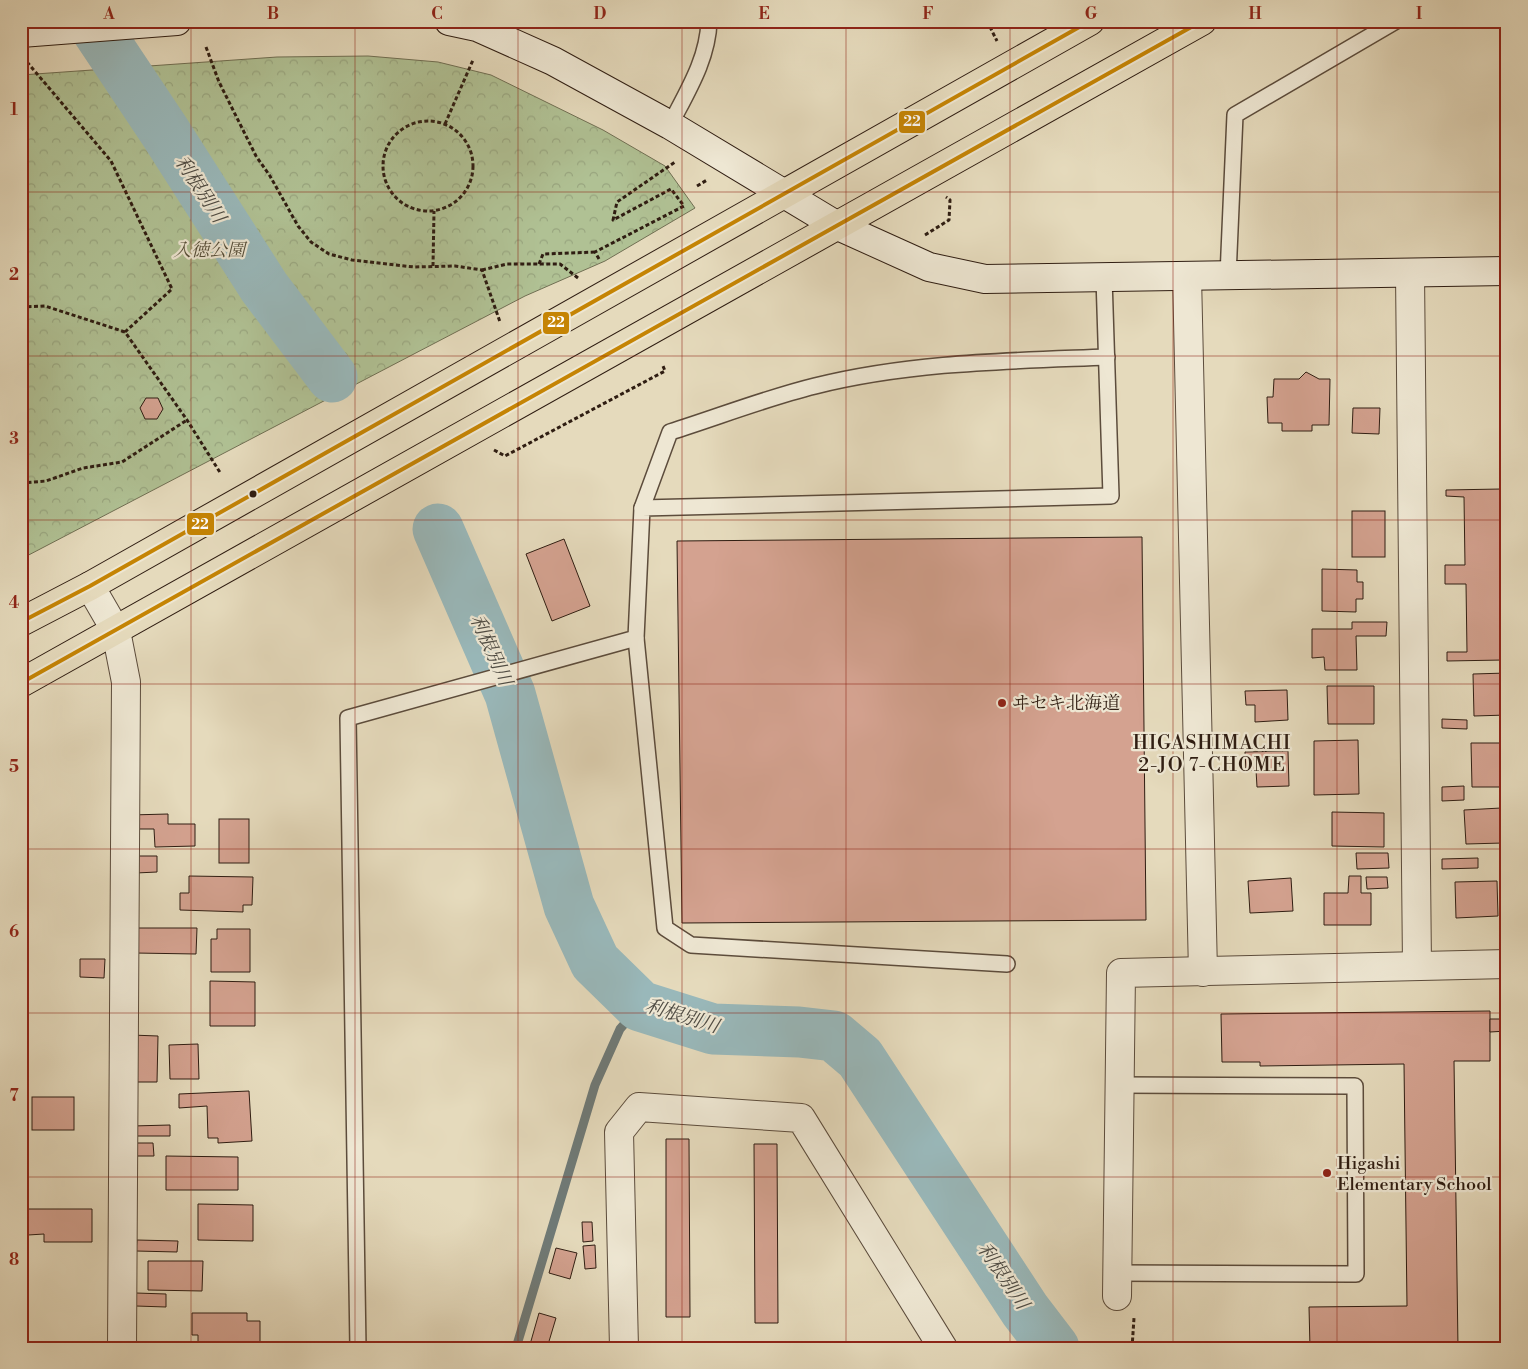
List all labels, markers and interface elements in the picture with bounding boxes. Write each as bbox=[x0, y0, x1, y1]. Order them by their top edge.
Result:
text: A bbox=[102, 4, 115, 24]
text: B bbox=[267, 4, 279, 24]
text: C bbox=[431, 4, 443, 24]
text: D bbox=[594, 4, 607, 24]
text: E bbox=[758, 4, 770, 24]
text: F bbox=[922, 4, 934, 24]
text: G bbox=[1085, 4, 1098, 24]
text: H bbox=[1248, 4, 1262, 24]
text: I bbox=[1416, 4, 1422, 24]
text: 1 bbox=[10, 100, 18, 120]
line badge: 22 bbox=[898, 110, 926, 134]
text: 22 bbox=[903, 113, 921, 131]
water label: 利根別川 bbox=[169, 151, 232, 229]
park label: 入徳公園 bbox=[173, 239, 248, 262]
text: 2 bbox=[9, 265, 19, 285]
line badge: 22 bbox=[542, 311, 570, 335]
text: 22 bbox=[547, 314, 565, 332]
text: 3 bbox=[9, 429, 19, 449]
unlabelled marker bbox=[248, 489, 258, 499]
line badge: 22 bbox=[186, 512, 215, 536]
text: 22 bbox=[191, 516, 209, 534]
text: 4 bbox=[9, 593, 20, 613]
water label: 利根別川 bbox=[465, 610, 518, 691]
place label: ヰセキ北海道 bbox=[1012, 692, 1120, 715]
marker: ヰセキ北海道 bbox=[996, 697, 1008, 709]
district label: HIGASHIMACHI 2-JO 7-CHOME bbox=[1133, 731, 1291, 777]
text: 5 bbox=[9, 757, 19, 777]
text: 6 bbox=[9, 922, 19, 942]
water label: 利根別川 bbox=[642, 993, 724, 1039]
text: 7 bbox=[9, 1086, 19, 1106]
place label: Higashi Elementary School bbox=[1337, 1152, 1492, 1196]
marker: Higashi Elementary School bbox=[1321, 1167, 1333, 1179]
water label: 利根別川 bbox=[972, 1238, 1035, 1316]
text: 8 bbox=[9, 1250, 19, 1270]

